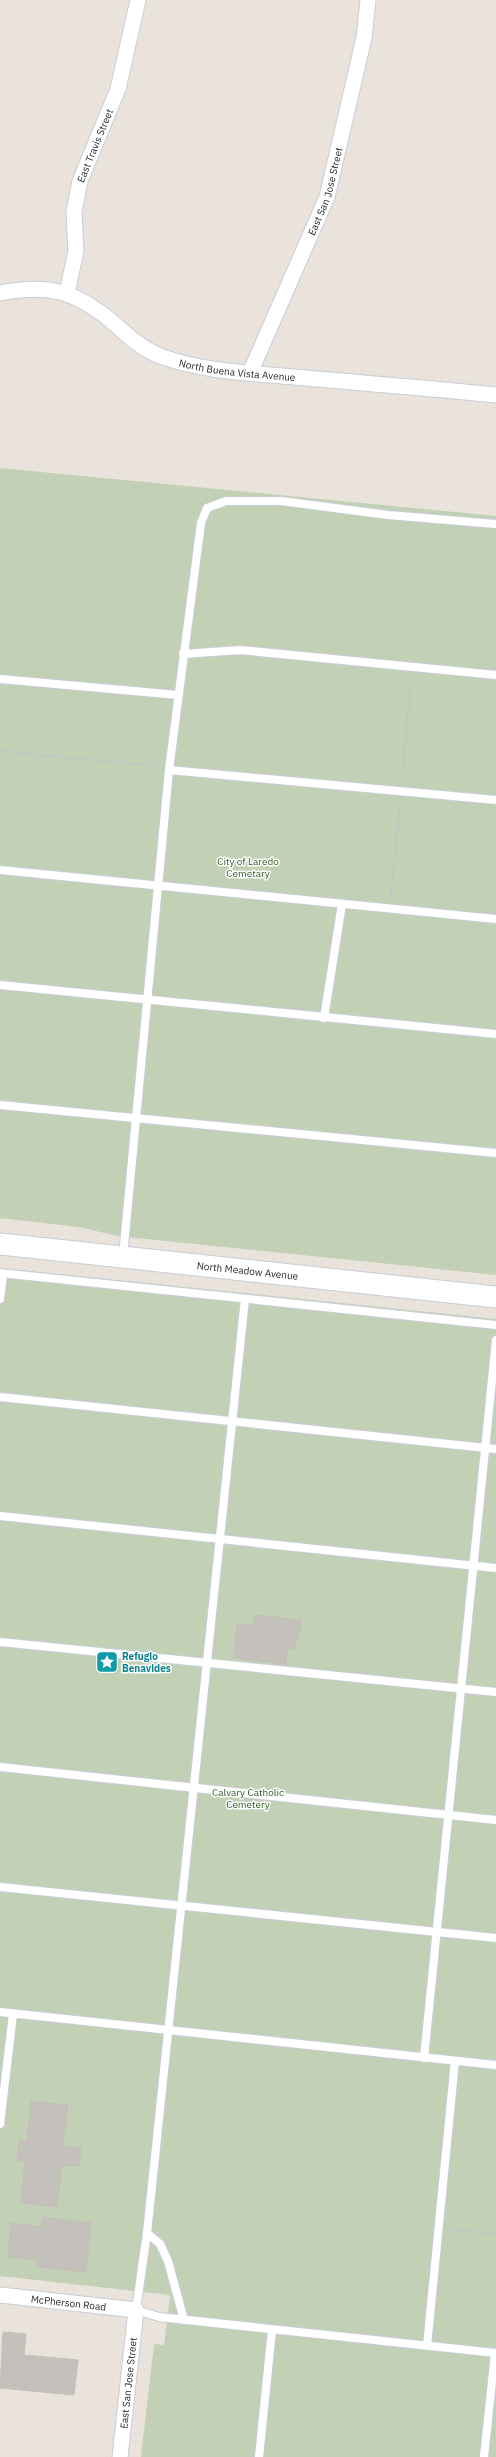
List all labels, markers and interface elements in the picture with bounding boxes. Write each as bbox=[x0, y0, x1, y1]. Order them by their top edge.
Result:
street label: East Travis Street bbox=[74, 107, 116, 184]
street label: East San Jose Street bbox=[305, 146, 345, 237]
street label: North Buena Vista Avenue bbox=[178, 356, 297, 384]
park label: City of Laredo Cemetary bbox=[217, 855, 279, 880]
street label: North Meadow Avenue bbox=[196, 1259, 299, 1283]
place icon: Refugio Benavides bbox=[94, 1649, 120, 1675]
place label: Refugio Benavides bbox=[122, 1650, 171, 1675]
park label: Calvary Catholic Cemetery bbox=[212, 1786, 284, 1811]
street label: McPherson Road bbox=[30, 2292, 107, 2314]
street label: East San Jose Street bbox=[117, 2336, 140, 2429]

